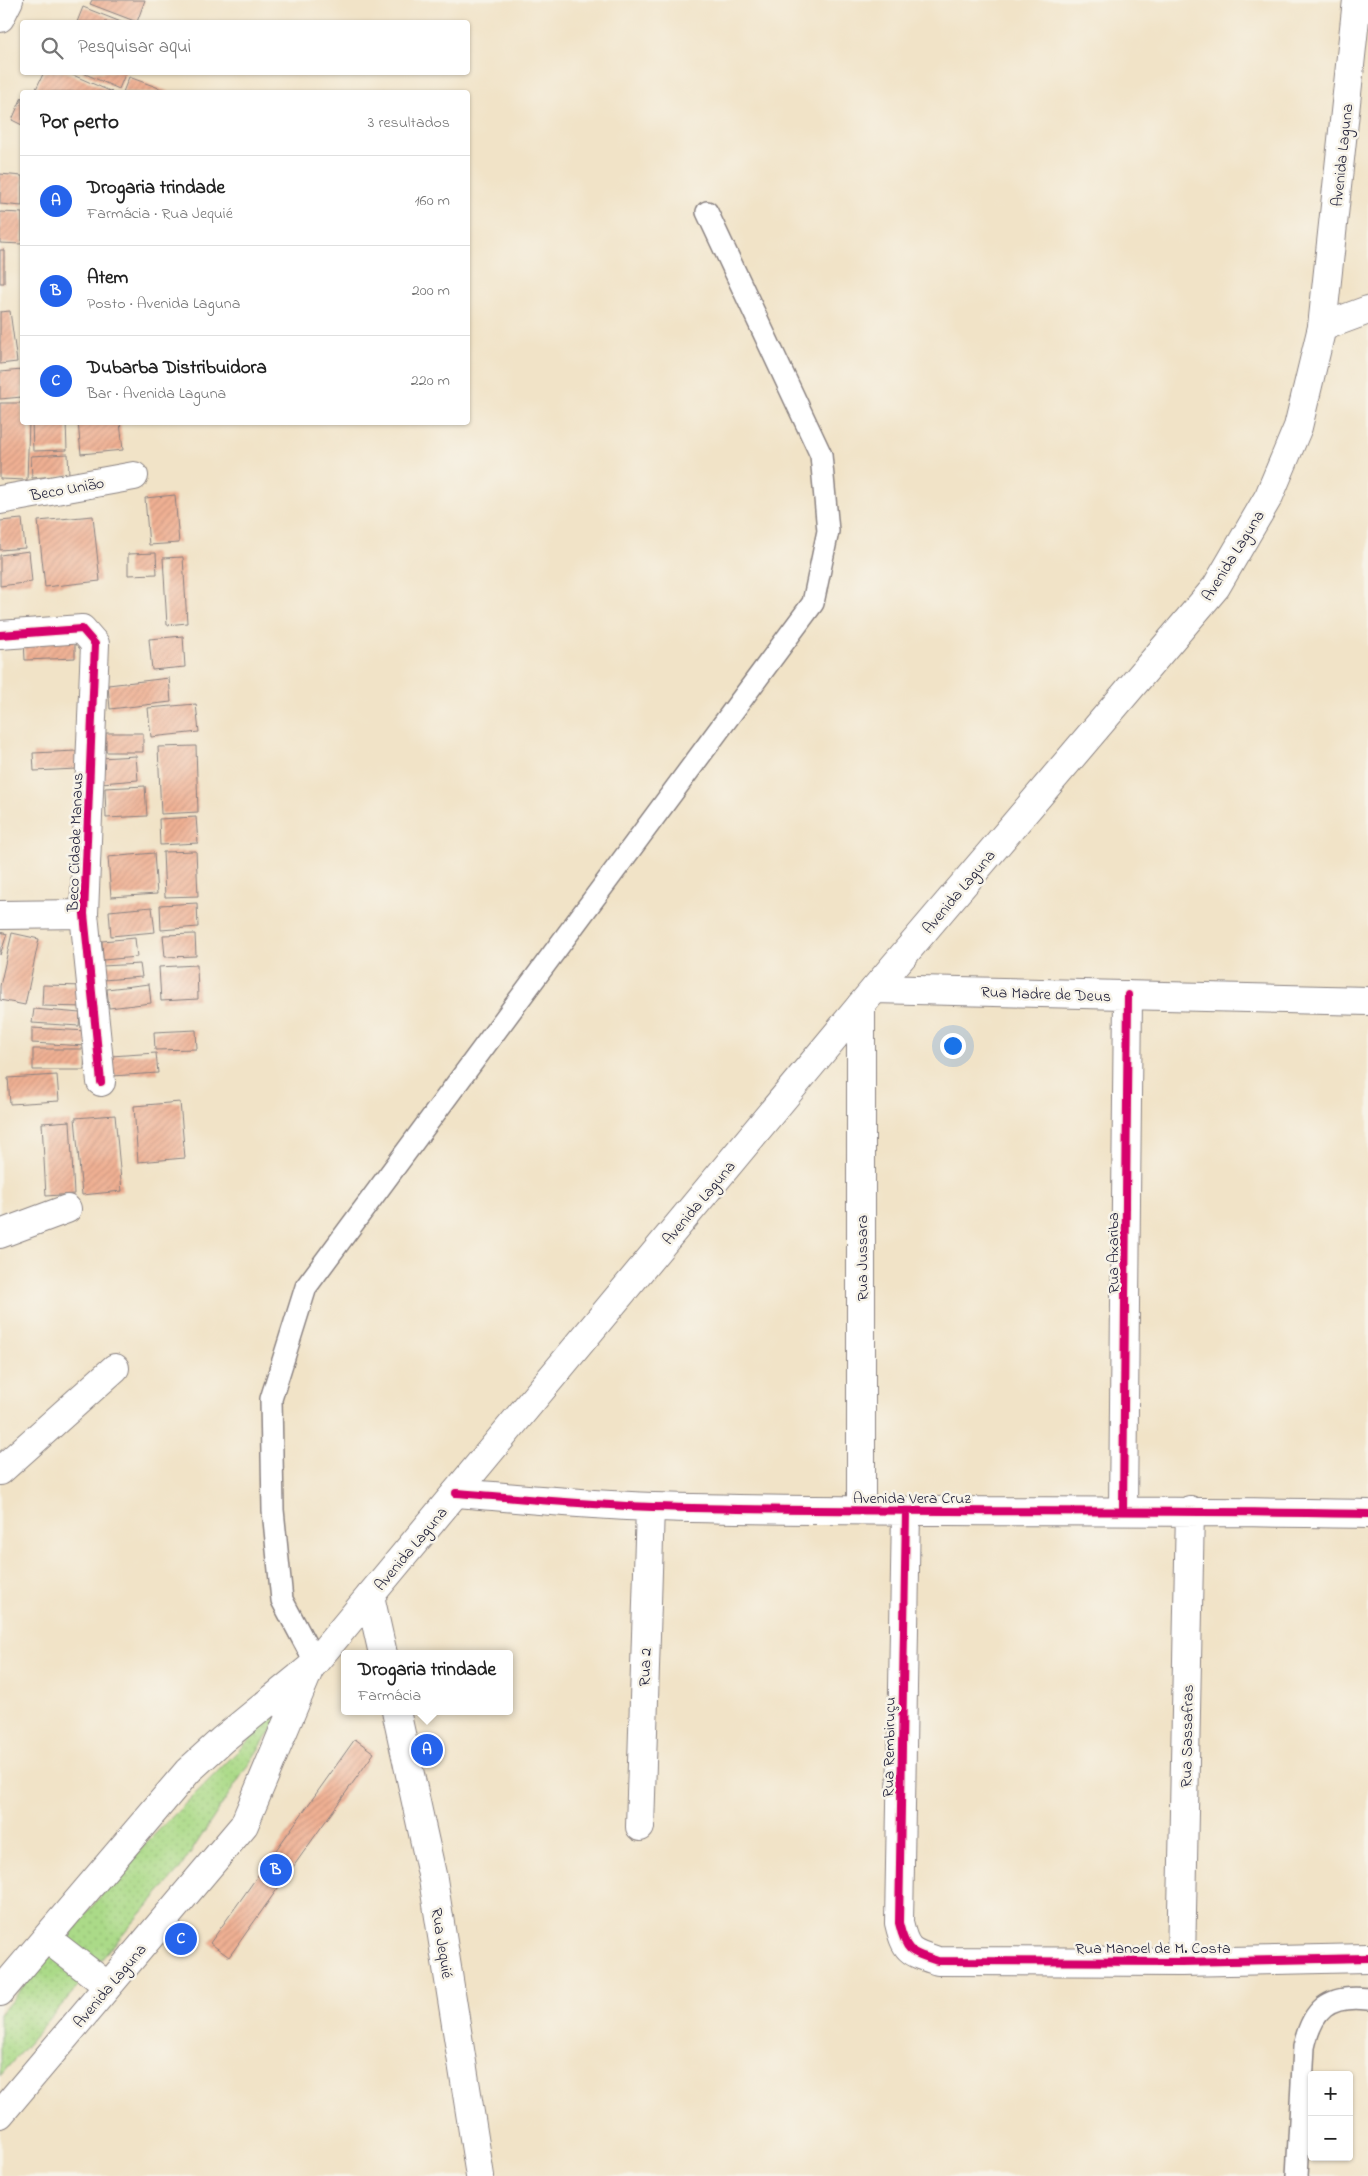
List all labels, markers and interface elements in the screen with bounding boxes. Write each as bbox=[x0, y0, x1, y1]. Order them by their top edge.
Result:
search box bbox=[20, 20, 470, 75]
icon: search bbox=[38, 34, 66, 62]
text: Pesquisar aqui bbox=[78, 34, 191, 61]
street label: Avenida Laguna bbox=[1326, 102, 1360, 208]
text: Por perto bbox=[40, 108, 119, 138]
text: 3 resultados bbox=[368, 111, 450, 135]
text: Drogaria trindade bbox=[87, 175, 225, 202]
text: A bbox=[51, 189, 61, 213]
text: 160 m bbox=[415, 189, 450, 213]
text: Farmácia · Rua Jequié bbox=[87, 202, 233, 226]
text: Atem bbox=[87, 265, 128, 292]
text: B bbox=[51, 279, 61, 303]
text: 200 m bbox=[412, 279, 450, 303]
text: Posto · Avenida Laguna bbox=[87, 292, 240, 316]
text: Dubarba Distribuidora bbox=[87, 355, 267, 382]
text: C bbox=[52, 369, 60, 393]
text: 220 m bbox=[411, 369, 450, 393]
text: Bar · Avenida Laguna bbox=[87, 382, 226, 406]
street label: Beco União bbox=[28, 472, 106, 508]
street label: Avenida Laguna bbox=[1196, 506, 1271, 606]
street label: Beco Cidade Manaus bbox=[62, 772, 90, 913]
street label: Avenida Laguna bbox=[917, 845, 1002, 940]
street label: Rua Madre de Deus bbox=[980, 981, 1112, 1009]
your location bbox=[940, 1033, 966, 1059]
street label: Avenida Laguna bbox=[657, 1156, 742, 1251]
street label: Rua Axariba bbox=[1102, 1212, 1126, 1294]
street label: Rua Jussara bbox=[851, 1215, 875, 1301]
street label: Avenida Vera Cruz bbox=[853, 1487, 971, 1511]
street label: Avenida Laguna bbox=[369, 1502, 454, 1597]
street label: Rua 2 bbox=[633, 1647, 659, 1687]
popup bbox=[341, 1650, 513, 1715]
text: Drogaria trindade bbox=[358, 1657, 496, 1684]
text: Farmácia bbox=[358, 1684, 421, 1708]
street label: Rua Sassafras bbox=[1175, 1684, 1201, 1788]
street label: Rua Rembiruçu bbox=[877, 1697, 903, 1798]
pin: A bbox=[411, 1731, 443, 1769]
pin: B bbox=[260, 1851, 292, 1889]
street label: Rua Jequié bbox=[424, 1906, 459, 1981]
pin: C bbox=[165, 1920, 197, 1958]
street label: Rua Manoel de M. Costa bbox=[1075, 1937, 1231, 1961]
street label: Avenida Laguna bbox=[68, 1939, 153, 2034]
map controls bbox=[1308, 2071, 1353, 2161]
button: + bbox=[1308, 2071, 1353, 2116]
button: − bbox=[1308, 2116, 1353, 2161]

